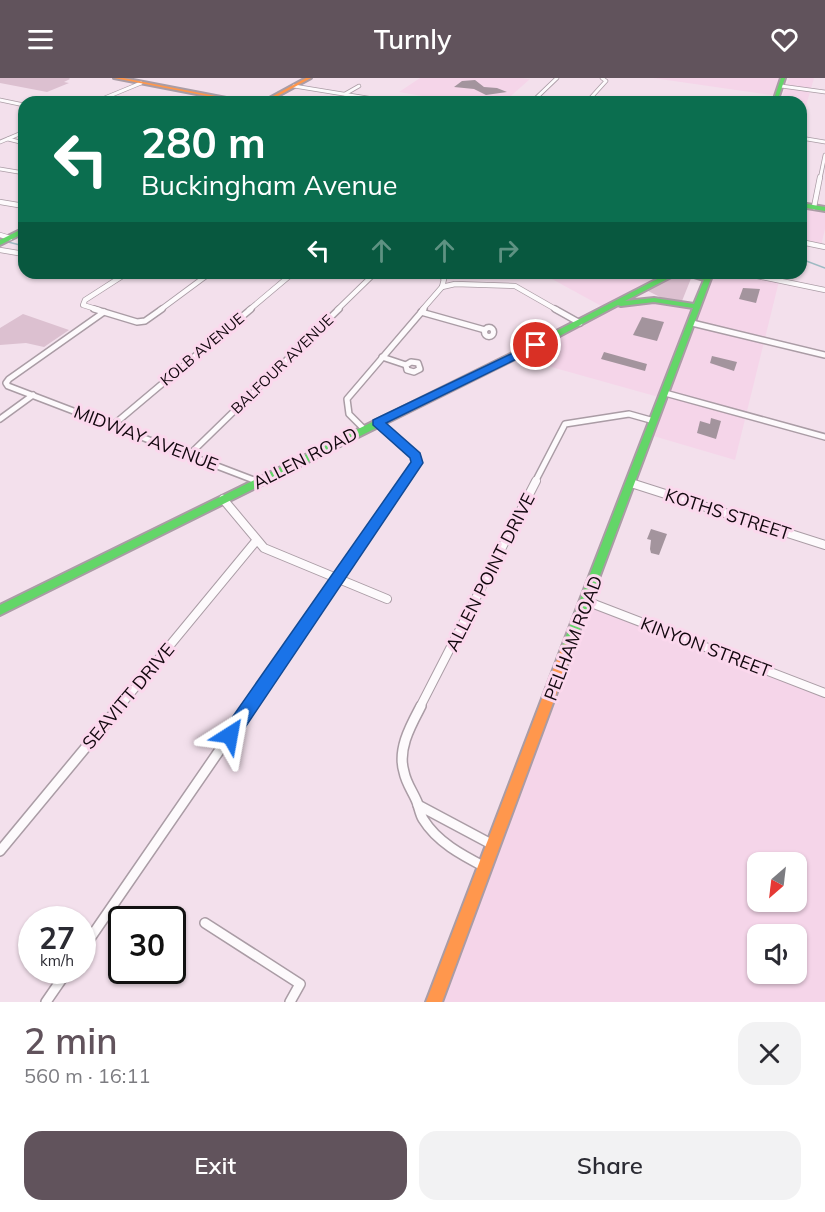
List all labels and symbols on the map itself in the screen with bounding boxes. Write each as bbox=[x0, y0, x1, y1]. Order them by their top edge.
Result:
street label: KOLB AVENUE bbox=[156, 308, 248, 390]
street label: BALFOUR AVENUE bbox=[227, 310, 337, 418]
pin bbox=[510, 319, 561, 370]
street label: MIDWAY AVENUE bbox=[71, 400, 221, 476]
street label: ALLEN ROAD bbox=[249, 422, 361, 494]
street label: KOTHS STREET bbox=[662, 483, 794, 545]
street label: ALLEN POINT DRIVE bbox=[440, 489, 540, 655]
street label: PELHAM ROAD bbox=[539, 572, 607, 704]
street label: KINYON STREET bbox=[638, 612, 775, 682]
street label: SEAVITT DRIVE bbox=[77, 638, 179, 754]
position arrow bbox=[198, 703, 262, 767]
north arrow bbox=[747, 852, 807, 912]
speed limit sign: 30 bbox=[108, 906, 186, 984]

